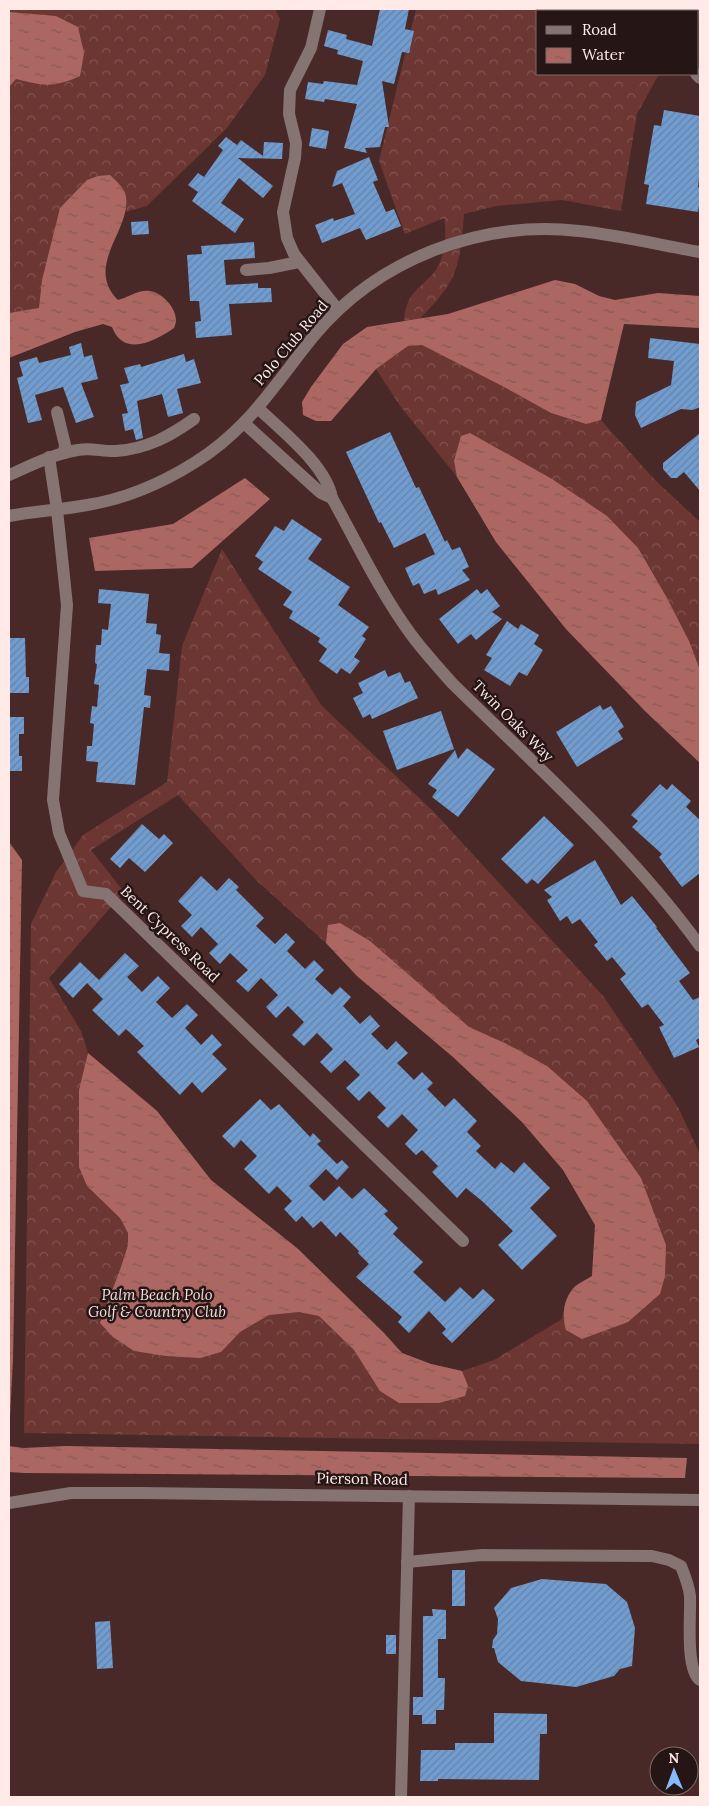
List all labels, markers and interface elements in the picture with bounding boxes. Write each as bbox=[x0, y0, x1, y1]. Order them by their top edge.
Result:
legend bbox=[536, 10, 699, 75]
text: Road bbox=[582, 20, 617, 39]
text: Water bbox=[582, 45, 625, 64]
street label: Polo Club Road bbox=[249, 296, 332, 389]
street label: Twin Oaks Way bbox=[469, 676, 558, 765]
street label: Bent Cypress Road bbox=[117, 881, 224, 986]
park label: Palm Beach Polo Golf & Country Club bbox=[88, 1285, 226, 1321]
street label: Pierson Road bbox=[316, 1468, 408, 1489]
north arrow bbox=[649, 1746, 699, 1796]
text: N bbox=[668, 1749, 680, 1767]

